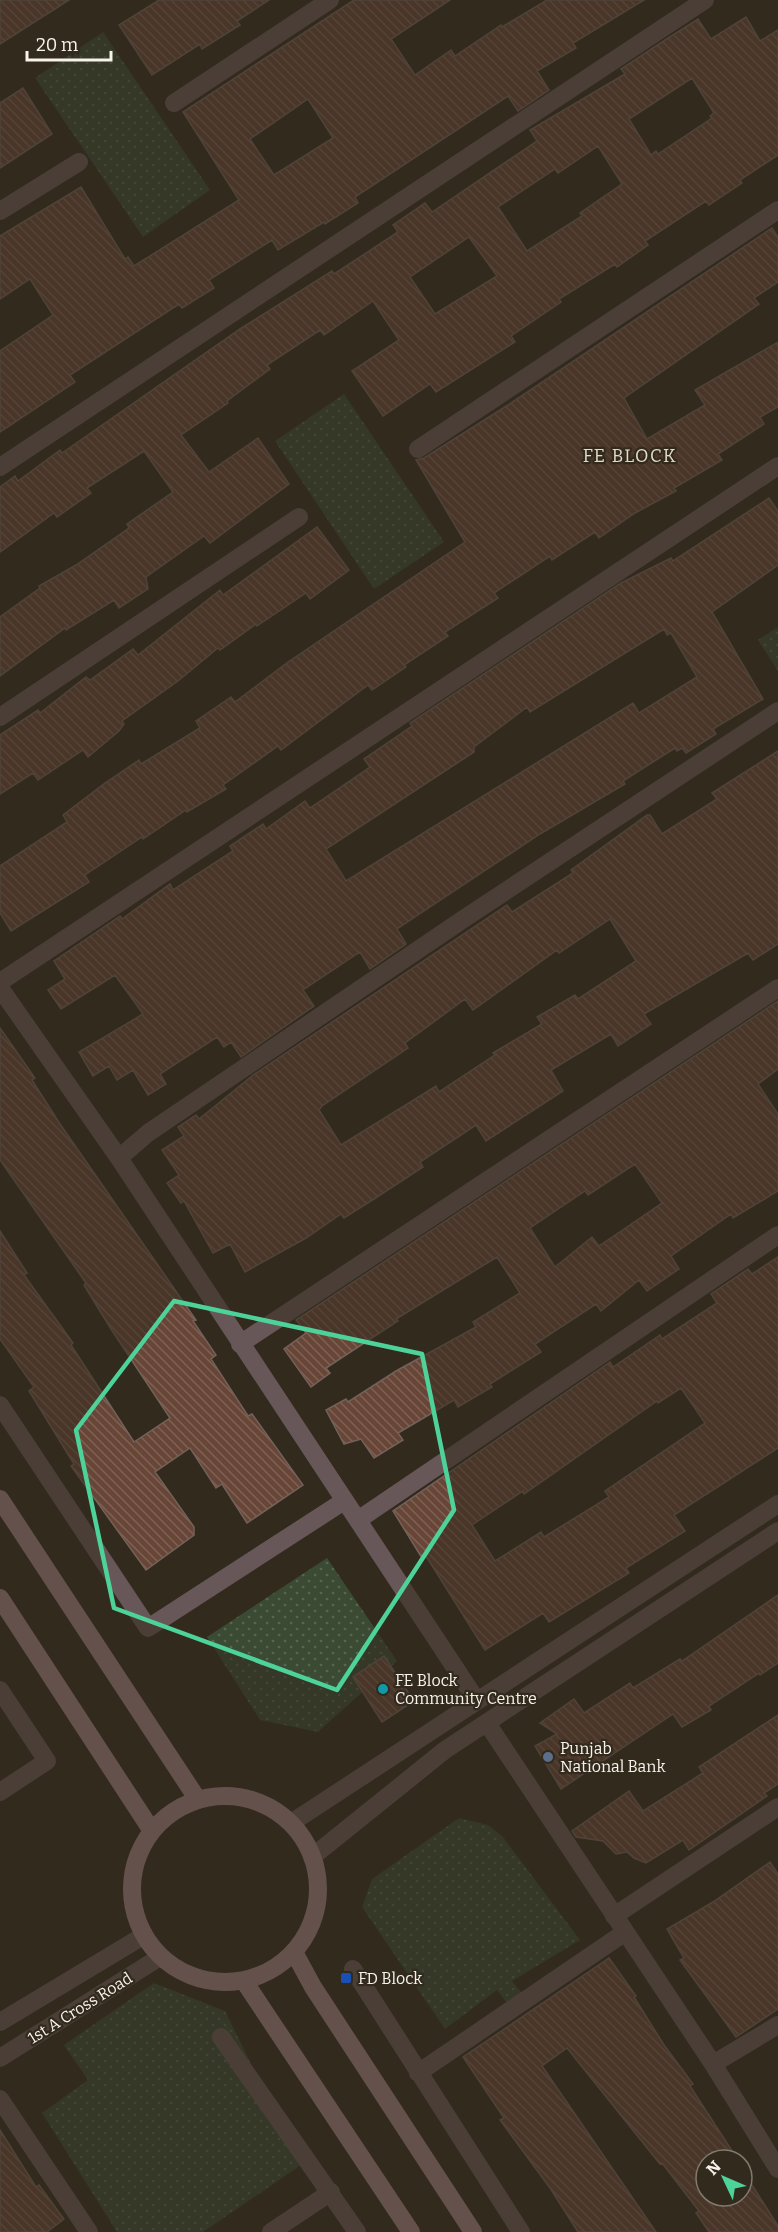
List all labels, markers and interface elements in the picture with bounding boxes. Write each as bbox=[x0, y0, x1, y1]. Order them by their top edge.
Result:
scale bar bbox=[27, 24, 111, 62]
text: 20 m bbox=[36, 34, 78, 56]
district label: FE BLOCK bbox=[583, 445, 677, 467]
place label: FE Block Community Centre bbox=[395, 1671, 537, 1708]
marker: FE Block Community Centre bbox=[376, 1682, 390, 1696]
place label: Punjab National Bank bbox=[560, 1739, 666, 1776]
marker: Punjab National Bank bbox=[541, 1750, 555, 1764]
street label: 1st A Cross Road bbox=[24, 1968, 136, 2048]
place label: FD Block bbox=[358, 1969, 422, 1988]
marker: FD Block bbox=[339, 1971, 353, 1985]
north arrow bbox=[694, 2148, 754, 2208]
text: N bbox=[702, 2157, 725, 2179]

